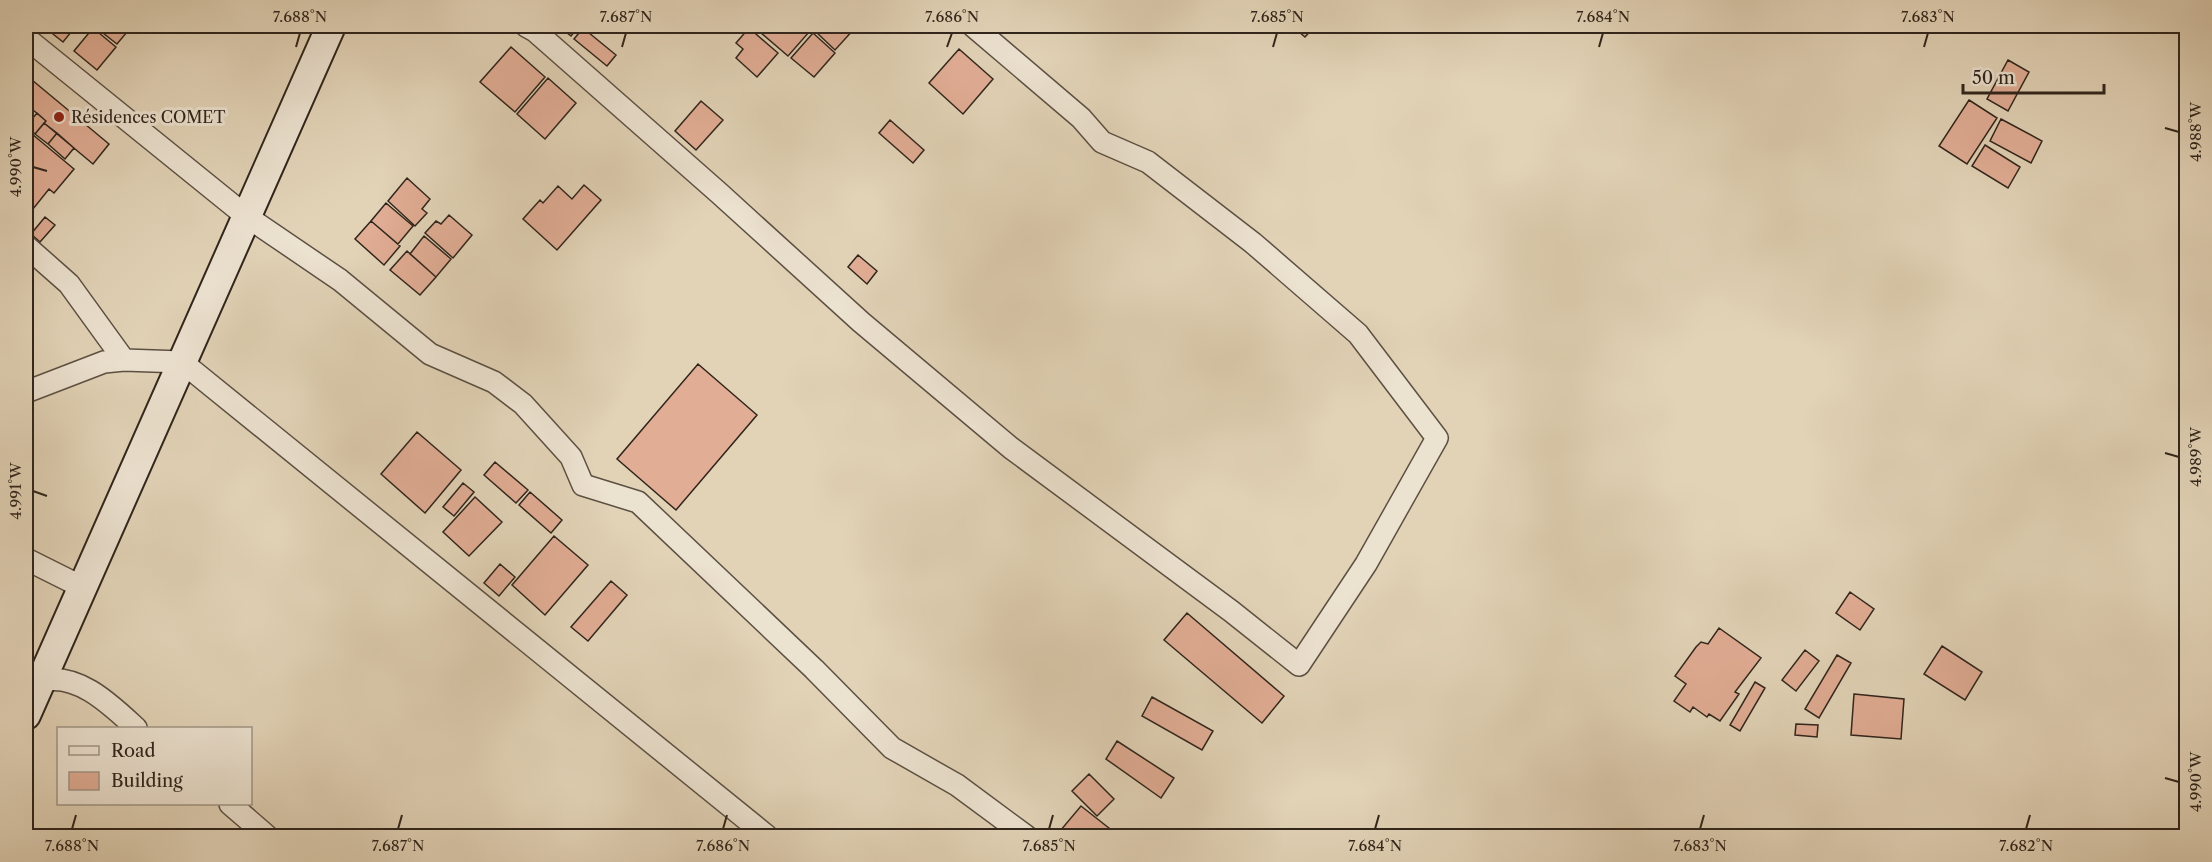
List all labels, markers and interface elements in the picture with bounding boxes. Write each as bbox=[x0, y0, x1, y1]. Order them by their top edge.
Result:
text: 7.688°N bbox=[273, 7, 327, 26]
text: 7.687°N bbox=[600, 7, 652, 26]
text: 7.686°N bbox=[925, 7, 979, 26]
text: 7.685°N bbox=[1250, 7, 1304, 26]
text: 7.684°N bbox=[1576, 7, 1630, 26]
text: 7.683°N bbox=[1901, 7, 1955, 26]
scale bar bbox=[1963, 57, 2104, 95]
text: 50 m bbox=[1972, 67, 2015, 89]
text: 4.988°W bbox=[2186, 101, 2205, 162]
place label: Résidences COMET bbox=[71, 107, 225, 127]
marker: Résidences COMET bbox=[52, 110, 66, 124]
text: 4.990°W bbox=[6, 136, 25, 197]
text: 4.989°W bbox=[2186, 426, 2205, 487]
text: 4.991°W bbox=[6, 462, 25, 520]
legend bbox=[57, 727, 252, 805]
text: Road bbox=[111, 740, 156, 762]
text: 4.990°W bbox=[2186, 751, 2205, 812]
text: Building bbox=[111, 770, 183, 792]
text: 7.688°N bbox=[45, 836, 99, 855]
text: 7.687°N bbox=[372, 836, 424, 855]
text: 7.686°N bbox=[696, 836, 750, 855]
text: 7.685°N bbox=[1022, 836, 1076, 855]
text: 7.684°N bbox=[1348, 836, 1402, 855]
text: 7.683°N bbox=[1673, 836, 1727, 855]
text: 7.682°N bbox=[1999, 836, 2053, 855]

